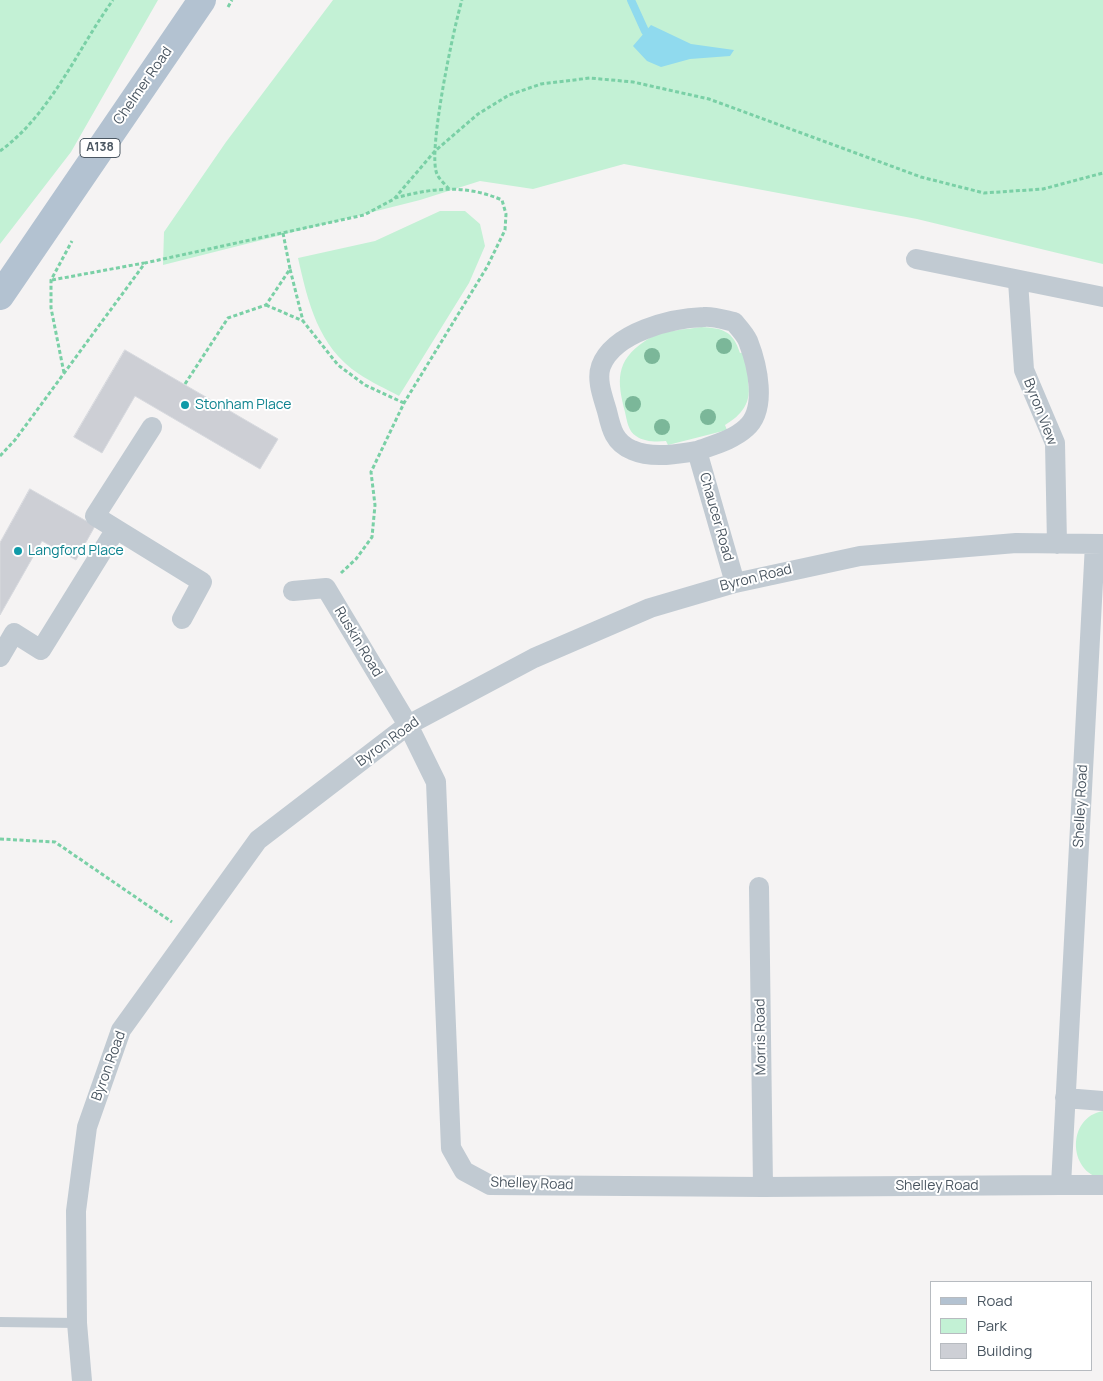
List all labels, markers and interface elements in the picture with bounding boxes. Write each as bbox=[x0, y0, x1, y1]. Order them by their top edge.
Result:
street label: Chelmer Road bbox=[110, 44, 176, 128]
road number: A138 bbox=[80, 138, 120, 158]
street label: Byron View bbox=[1020, 376, 1060, 448]
place label: Stonham Place bbox=[195, 397, 292, 413]
marker: Stonham Place bbox=[179, 399, 191, 411]
street label: Chaucer Road bbox=[695, 471, 737, 563]
place label: Langford Place bbox=[28, 543, 124, 559]
marker: Langford Place bbox=[12, 545, 24, 557]
street label: Byron Road bbox=[718, 561, 794, 595]
street label: Ruskin Road bbox=[330, 604, 386, 680]
street label: Byron Road bbox=[353, 714, 423, 770]
street label: Shelley Road bbox=[1070, 764, 1092, 848]
street label: Morris Road bbox=[752, 998, 770, 1076]
street label: Byron Road bbox=[89, 1029, 129, 1103]
street label: Shelley Road bbox=[490, 1174, 574, 1194]
street label: Shelley Road bbox=[895, 1178, 979, 1194]
legend bbox=[930, 1281, 1093, 1371]
text: Road bbox=[977, 1290, 1013, 1311]
text: Park bbox=[977, 1315, 1007, 1336]
text: Building bbox=[977, 1340, 1032, 1361]

